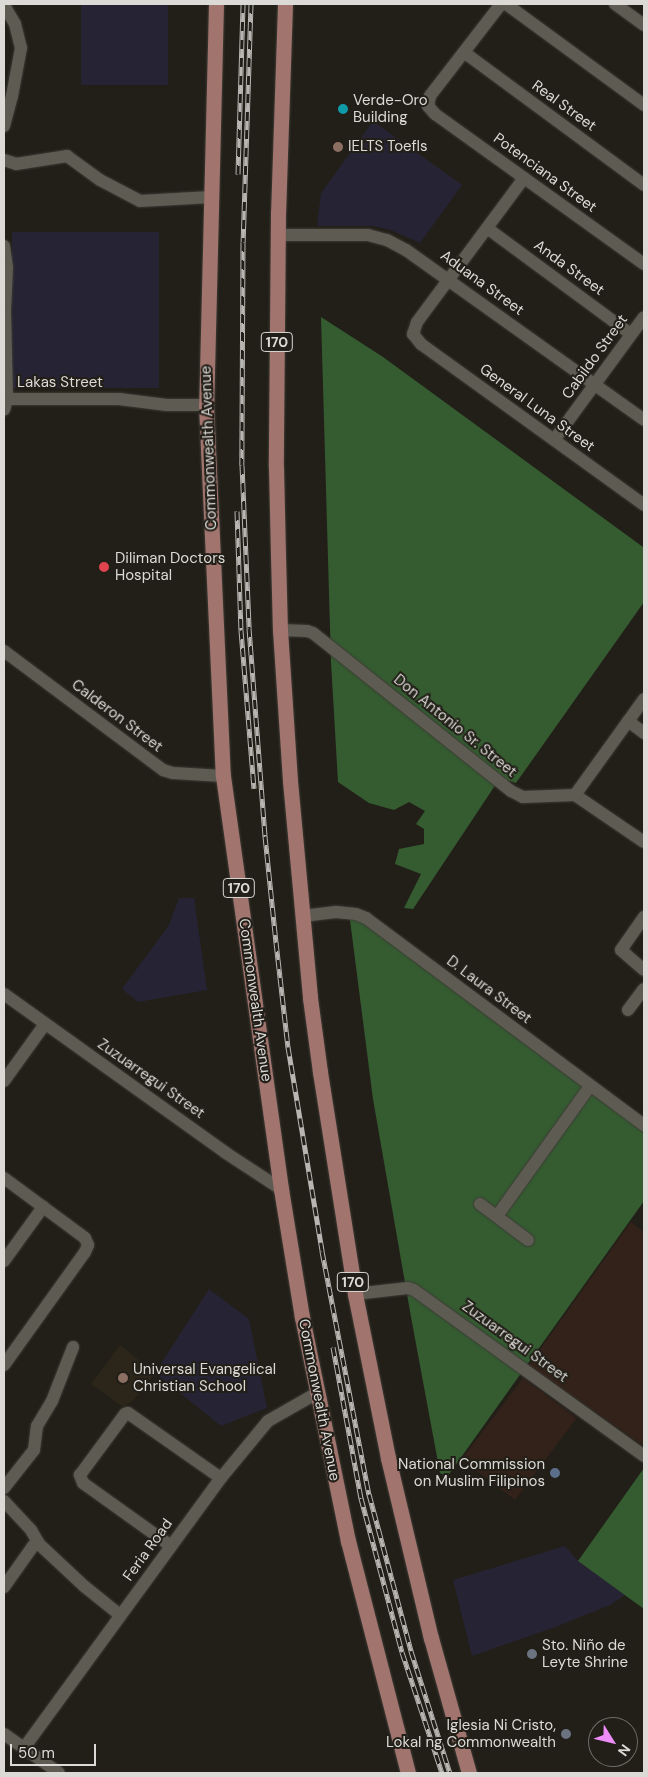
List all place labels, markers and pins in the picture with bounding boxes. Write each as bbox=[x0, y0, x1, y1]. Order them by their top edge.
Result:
place label: Verde-Oro Building bbox=[353, 91, 428, 126]
marker: Verde-Oro Building bbox=[337, 103, 349, 115]
place label: IELTS Toefls bbox=[348, 138, 428, 156]
marker: IELTS Toefls bbox=[332, 141, 344, 153]
place label: Diliman Doctors Hospital bbox=[115, 549, 225, 584]
marker: Diliman Doctors Hospital bbox=[97, 560, 111, 574]
place label: Universal Evangelical Christian School bbox=[133, 1360, 276, 1395]
marker: Universal Evangelical Christian School bbox=[117, 1372, 129, 1384]
place label: National Commission on Muslim Filipinos bbox=[398, 1455, 545, 1490]
marker: National Commission on Muslim Filipinos bbox=[549, 1467, 561, 1479]
place label: Sto. Niño de Leyte Shrine bbox=[542, 1636, 628, 1671]
marker: Sto. Niño de Leyte Shrine bbox=[526, 1648, 538, 1660]
place label: Iglesia Ni Cristo, Lokal ng Commonwealth bbox=[386, 1716, 556, 1751]
marker: Iglesia Ni Cristo, Lokal ng Commonwealth bbox=[560, 1728, 572, 1740]

